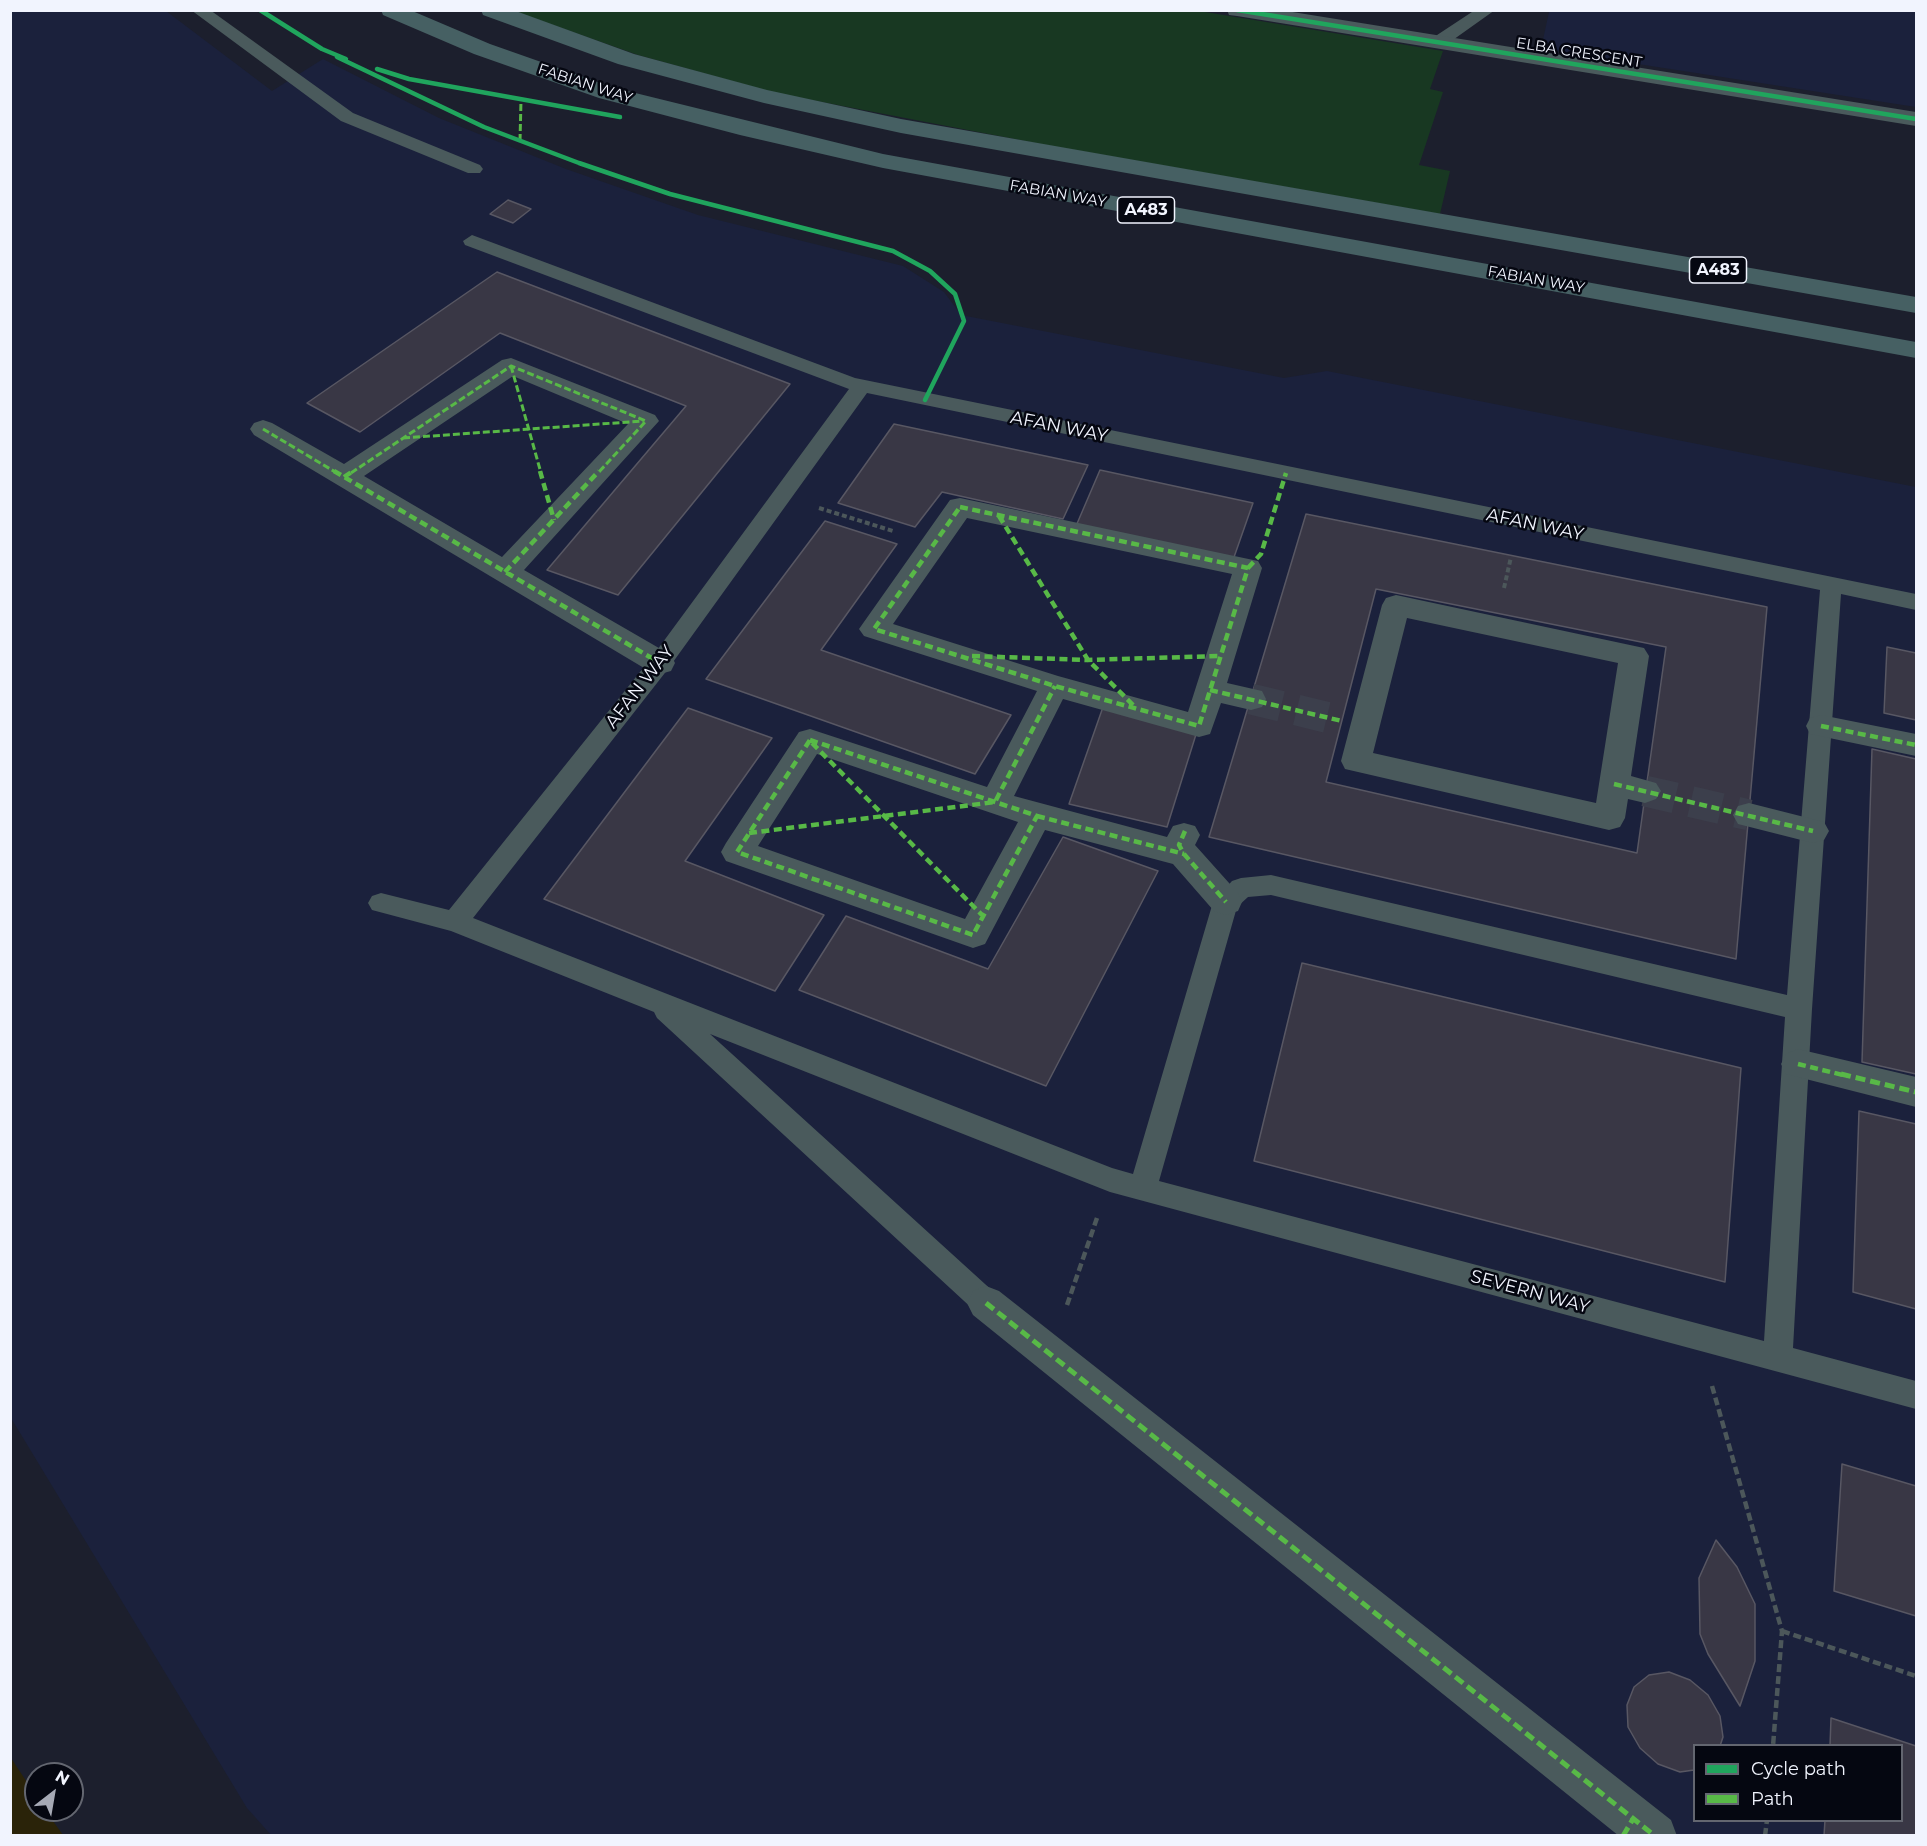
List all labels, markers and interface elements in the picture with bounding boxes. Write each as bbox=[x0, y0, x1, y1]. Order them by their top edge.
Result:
street label: ELBA CRESCENT bbox=[1515, 34, 1643, 72]
street label: FABIAN WAY bbox=[536, 60, 634, 108]
street label: FABIAN WAY bbox=[1008, 177, 1108, 211]
road number: A483 bbox=[1118, 197, 1174, 223]
road number: A483 bbox=[1690, 257, 1746, 283]
street label: FABIAN WAY bbox=[1486, 263, 1586, 297]
street label: AFAN WAY bbox=[1008, 407, 1110, 447]
street label: AFAN WAY bbox=[1484, 504, 1586, 546]
street label: AFAN WAY bbox=[601, 641, 679, 733]
street label: SEVERN WAY bbox=[1468, 1266, 1592, 1318]
legend bbox=[1693, 1744, 1903, 1822]
text: Cycle path bbox=[1751, 1758, 1846, 1780]
north arrow bbox=[24, 1762, 84, 1822]
text: N bbox=[52, 1766, 73, 1789]
text: Path bbox=[1751, 1788, 1794, 1810]

